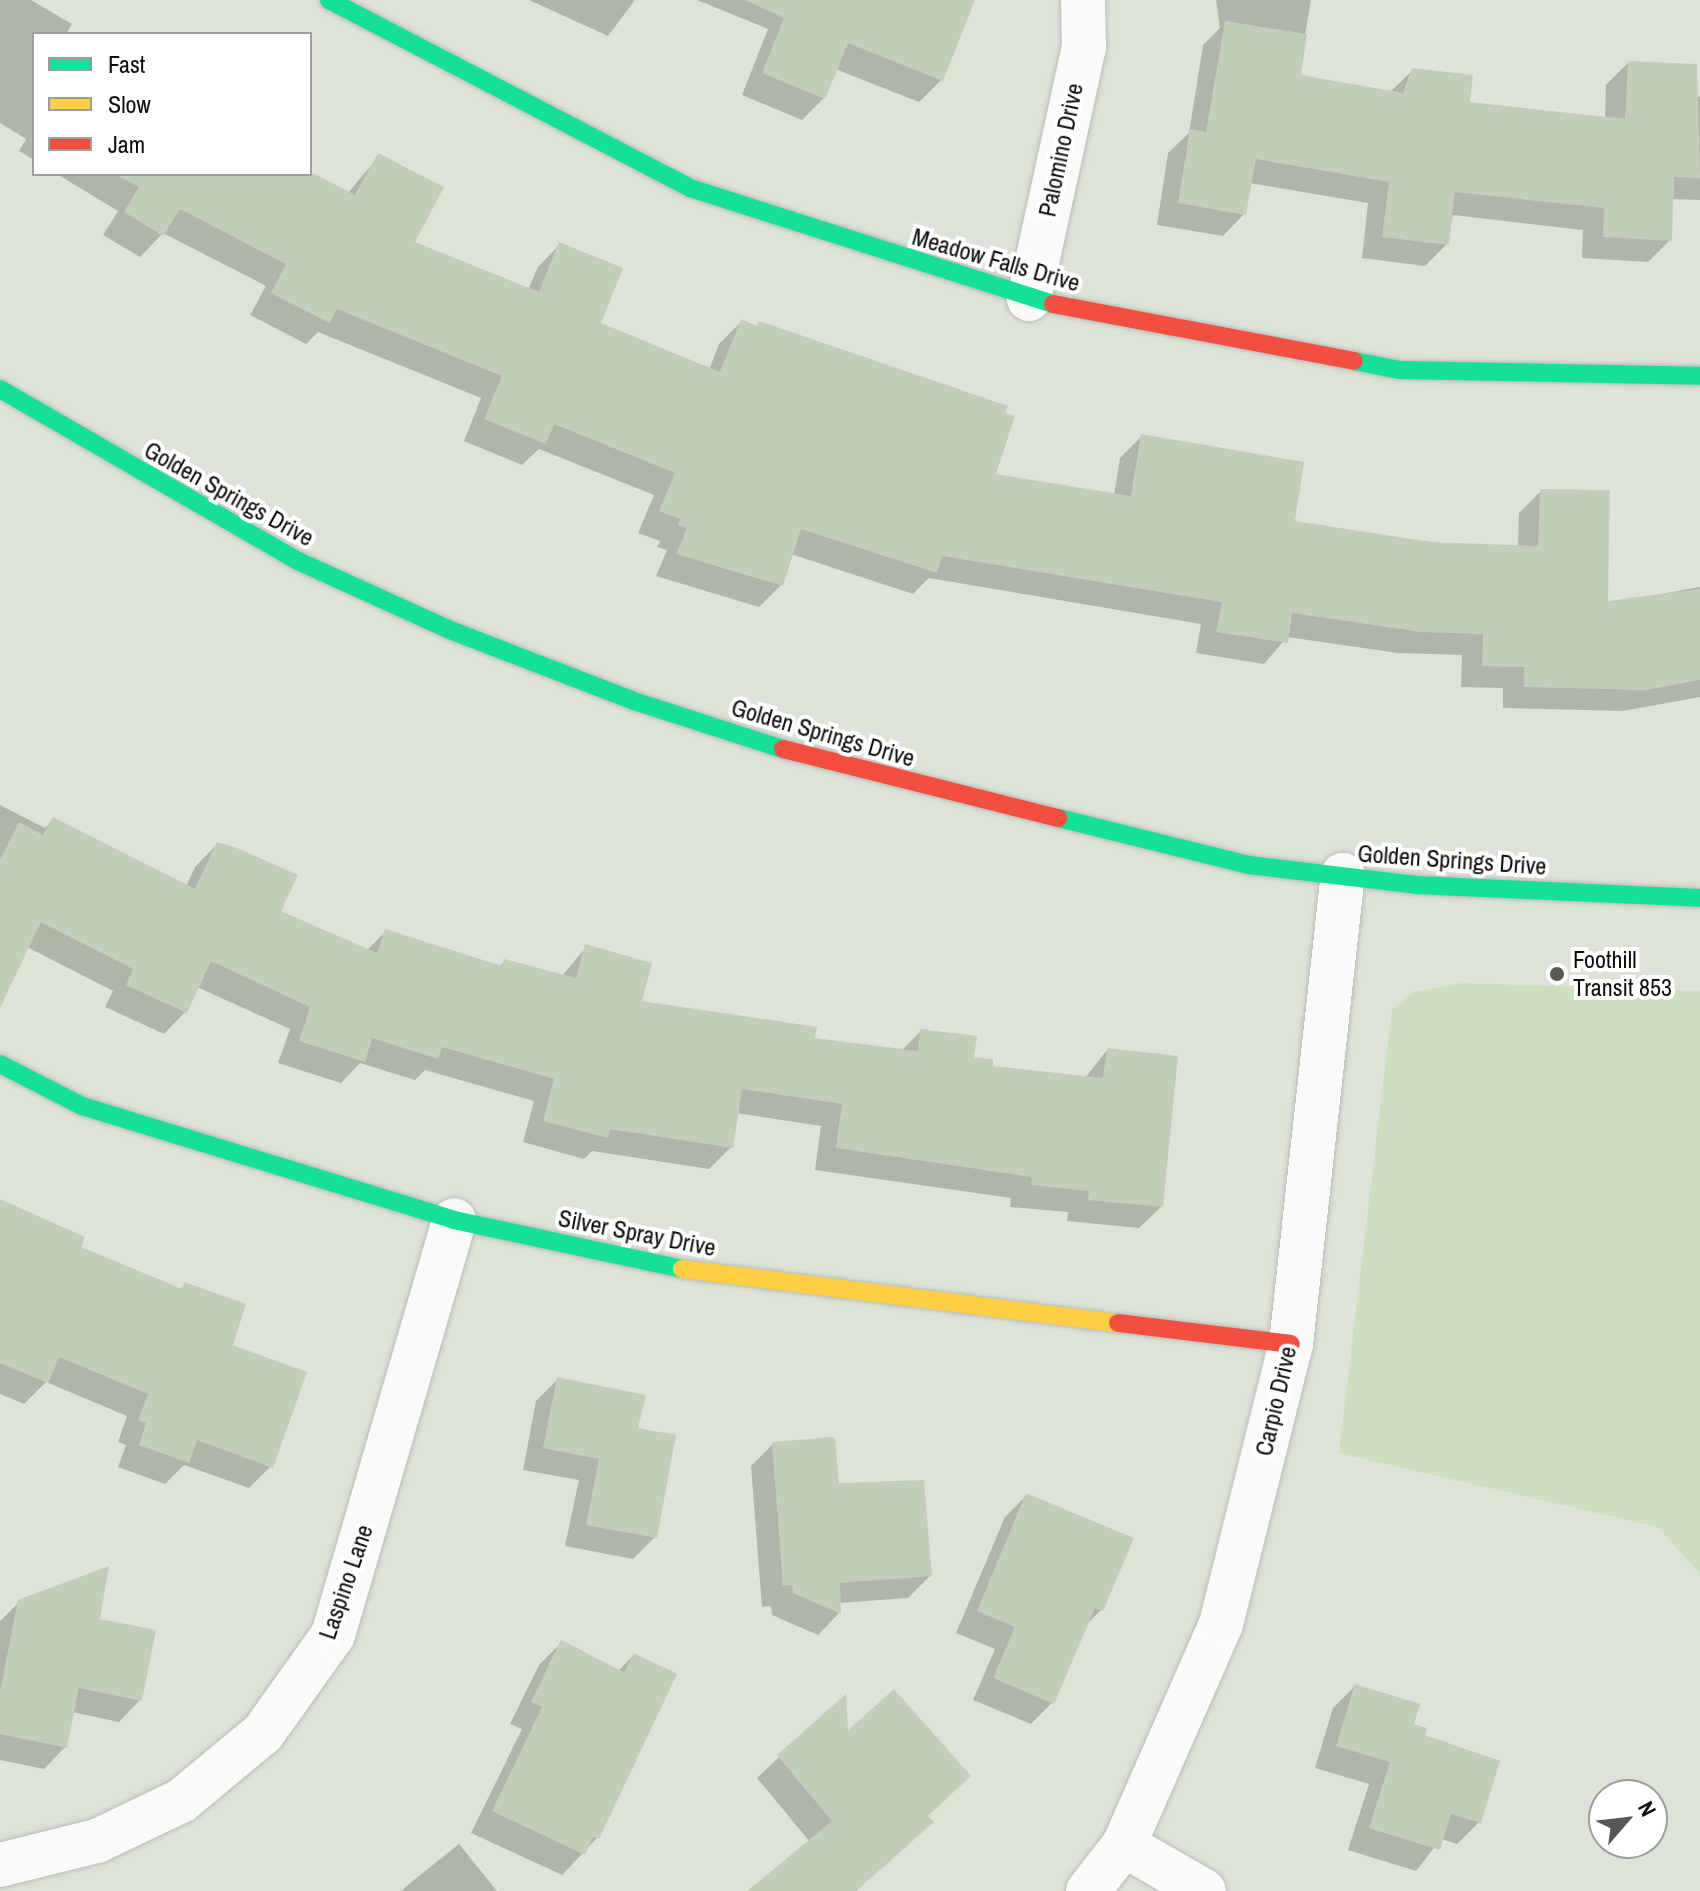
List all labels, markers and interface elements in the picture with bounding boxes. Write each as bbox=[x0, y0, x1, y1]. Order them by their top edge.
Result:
legend bbox=[32, 32, 312, 176]
text: Fast bbox=[108, 48, 145, 80]
street label: Palomino Drive bbox=[1033, 81, 1089, 219]
text: Slow bbox=[108, 88, 151, 120]
text: Jam bbox=[108, 128, 145, 160]
street label: Meadow Falls Drive bbox=[909, 222, 1083, 298]
street label: Golden Springs Drive bbox=[139, 436, 319, 552]
street label: Golden Springs Drive bbox=[728, 693, 918, 773]
street label: Golden Springs Drive bbox=[1357, 839, 1547, 881]
place label: Foothill Transit 853 bbox=[1573, 946, 1672, 1002]
marker: Foothill Transit 853 bbox=[1548, 965, 1566, 983]
street label: Silver Spray Drive bbox=[556, 1204, 718, 1262]
street label: Carpio Drive bbox=[1249, 1343, 1303, 1459]
street label: Laspino Lane bbox=[313, 1521, 379, 1643]
north arrow bbox=[1588, 1779, 1668, 1859]
text: N bbox=[1631, 1796, 1664, 1821]

